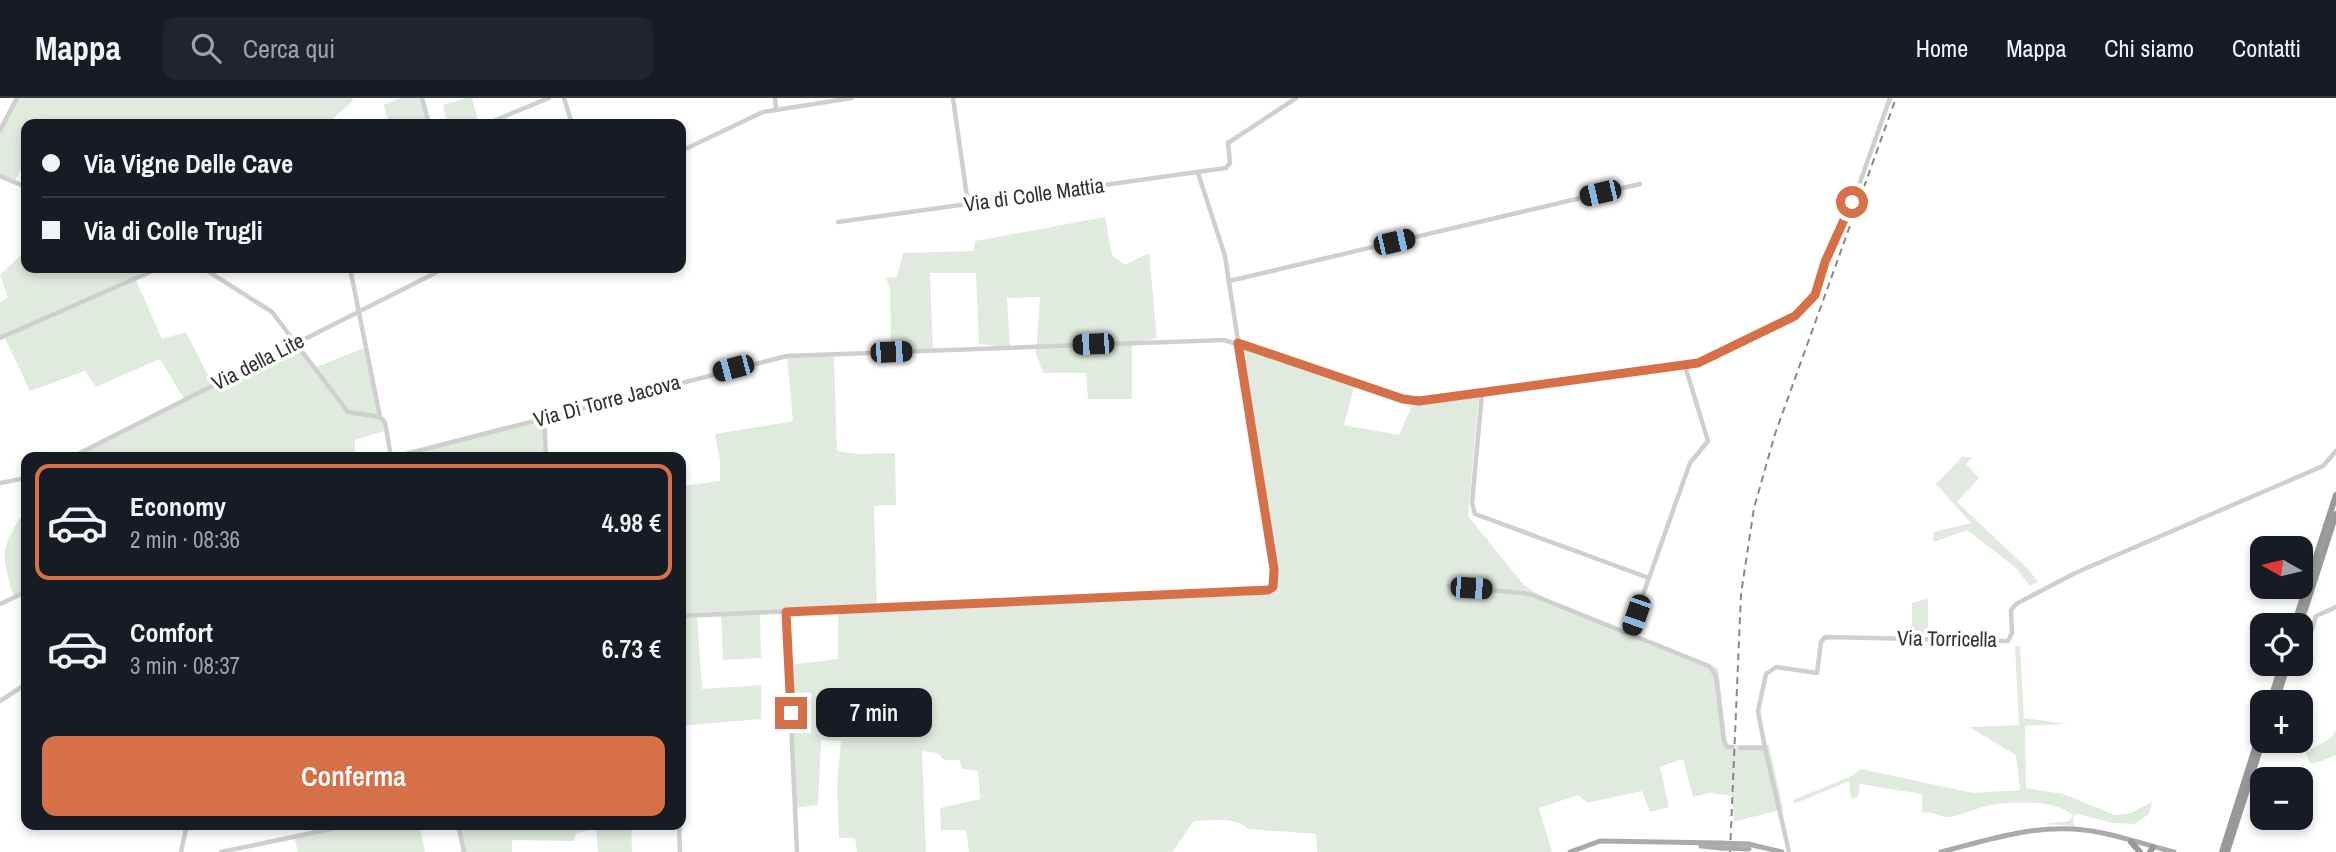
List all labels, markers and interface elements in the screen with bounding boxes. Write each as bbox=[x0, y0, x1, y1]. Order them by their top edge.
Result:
search box bbox=[163, 17, 653, 80]
text: Mappa bbox=[35, 26, 121, 70]
icon: search bbox=[187, 29, 225, 67]
text: Cerca qui bbox=[243, 31, 335, 66]
text: Home bbox=[1916, 32, 1968, 64]
text: Mappa bbox=[2006, 32, 2066, 64]
text: Chi siamo bbox=[2104, 32, 2194, 64]
text: Contatti bbox=[2232, 32, 2301, 64]
text: Via Vigne Delle Cave bbox=[84, 146, 293, 181]
street label: Via di Colle Mattia bbox=[962, 170, 1106, 219]
car bbox=[1578, 178, 1623, 208]
route start bbox=[1836, 186, 1868, 218]
text: Via di Colle Trugli bbox=[84, 213, 263, 248]
car bbox=[1372, 227, 1417, 257]
street label: Via della Lite bbox=[207, 326, 309, 397]
car bbox=[1072, 333, 1115, 355]
car bbox=[870, 341, 913, 363]
car bbox=[710, 352, 757, 384]
street label: Via Di Torre Jacova bbox=[530, 367, 684, 434]
text: Economy bbox=[130, 489, 226, 524]
icon: car bbox=[46, 491, 109, 554]
text: 4.98 € bbox=[602, 505, 661, 540]
text: 2 min · 08:36 bbox=[130, 524, 240, 555]
north arrow bbox=[2250, 536, 2314, 598]
map controls bbox=[2250, 536, 2313, 830]
car bbox=[1450, 576, 1493, 600]
car bbox=[1620, 592, 1653, 638]
button: locate bbox=[2250, 613, 2313, 676]
text: Comfort bbox=[130, 615, 213, 650]
icon: car bbox=[46, 617, 109, 680]
street label: Via Torricella bbox=[1897, 623, 1998, 654]
text: 6.73 € bbox=[602, 631, 661, 666]
text: 3 min · 08:37 bbox=[130, 650, 240, 681]
callout: 7 min bbox=[816, 688, 931, 738]
button: + bbox=[2250, 690, 2313, 753]
route end bbox=[775, 697, 807, 729]
text: 7 min bbox=[850, 697, 898, 728]
button: Conferma bbox=[42, 736, 665, 816]
button: − bbox=[2250, 767, 2313, 830]

